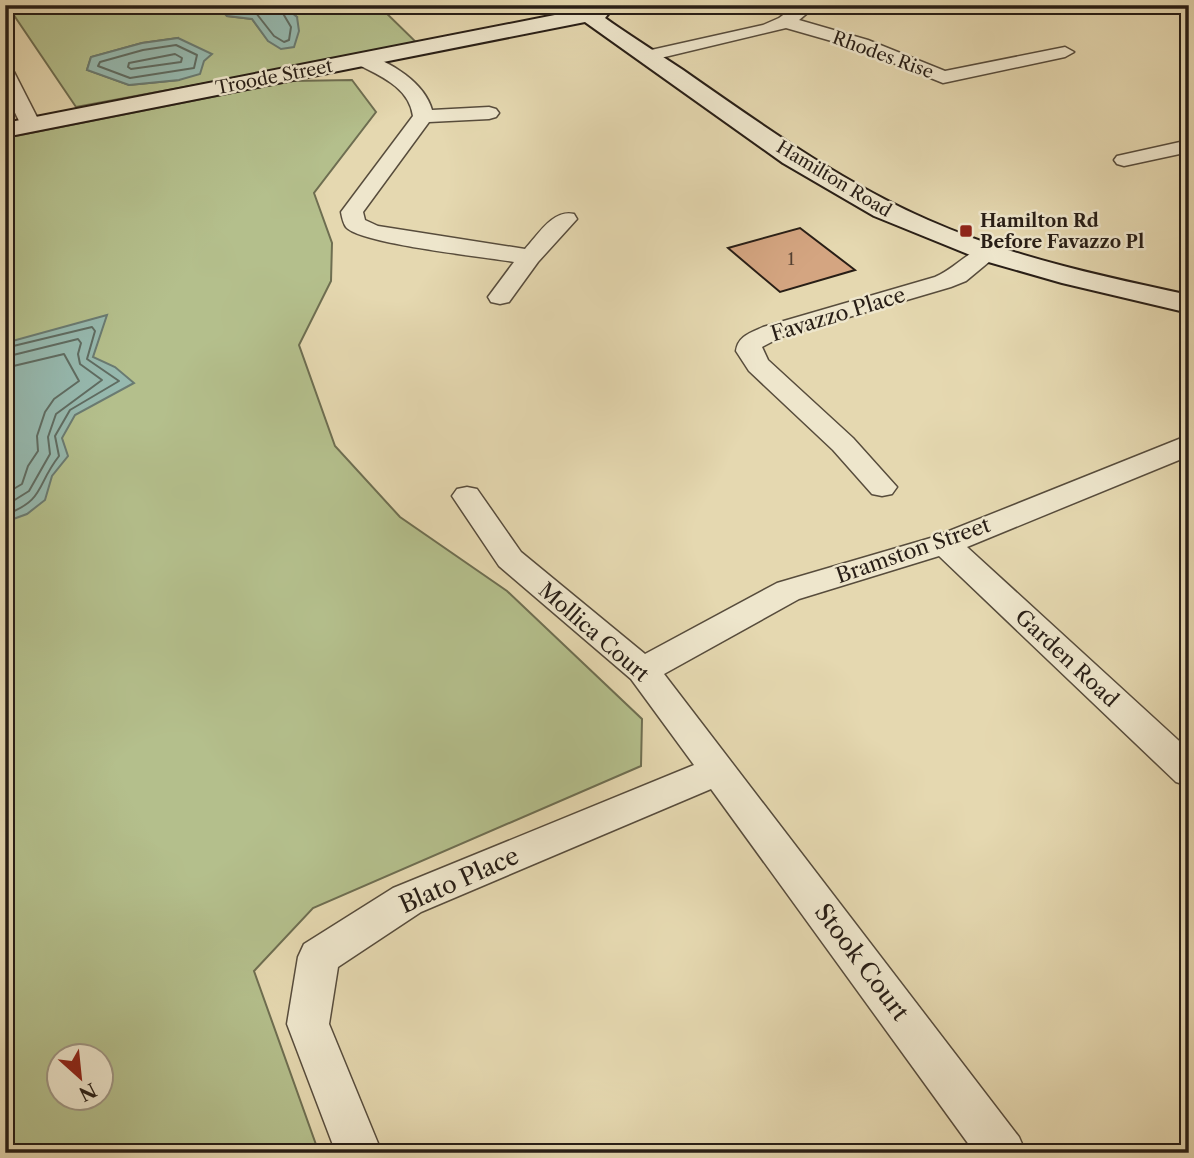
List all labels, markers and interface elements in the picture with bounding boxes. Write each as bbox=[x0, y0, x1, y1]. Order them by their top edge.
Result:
street label: Rhodes Rise bbox=[830, 27, 936, 83]
street label: Troode Street bbox=[214, 55, 335, 99]
street label: Hamilton Road bbox=[772, 136, 896, 222]
place label: Hamilton Rd Before Favazzo Pl bbox=[980, 210, 1144, 253]
marker: Hamilton Rd Before Favazzo Pl bbox=[958, 223, 974, 239]
house number: 1 bbox=[788, 249, 795, 269]
street label: Favazzo Place bbox=[768, 282, 908, 346]
street label: Bramston Street bbox=[833, 512, 994, 588]
street label: Mollica Court bbox=[534, 577, 655, 687]
street label: Garden Road bbox=[1010, 604, 1124, 712]
street label: Blato Place bbox=[395, 841, 523, 919]
street label: Stook Court bbox=[809, 898, 916, 1027]
north arrow bbox=[46, 1042, 116, 1112]
text: N bbox=[75, 1078, 100, 1106]

